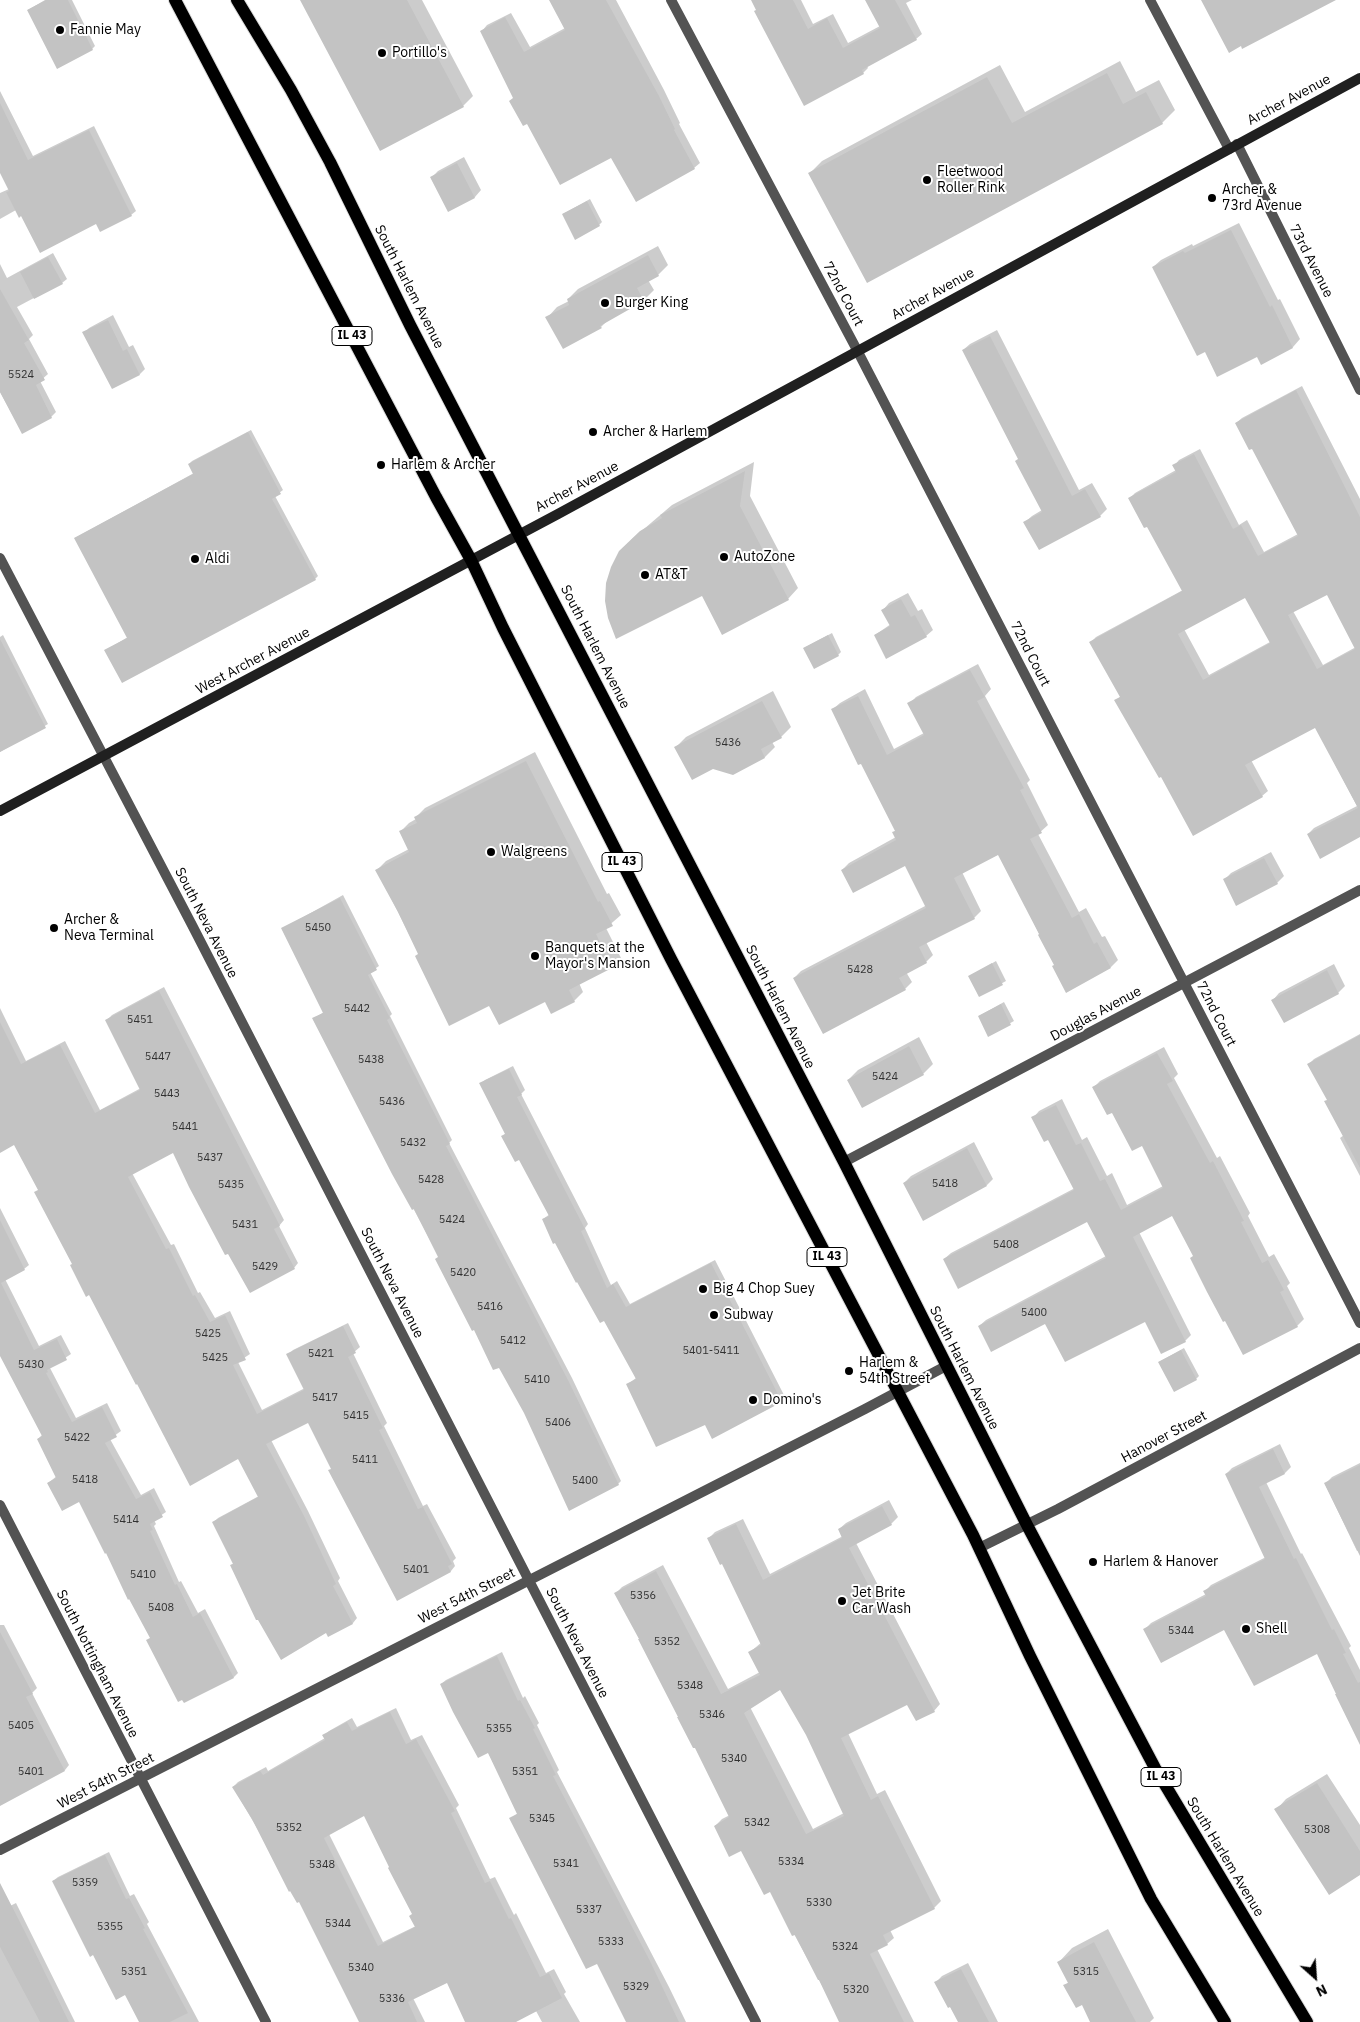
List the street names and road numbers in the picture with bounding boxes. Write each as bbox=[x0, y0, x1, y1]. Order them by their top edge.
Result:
street label: Archer Avenue bbox=[1244, 71, 1334, 129]
street label: South Harlem Avenue bbox=[371, 222, 447, 352]
street label: 73rd Avenue bbox=[1285, 222, 1337, 300]
street label: 72nd Court bbox=[819, 259, 867, 329]
street label: Archer Avenue bbox=[889, 264, 977, 324]
road number: IL 43 bbox=[332, 326, 372, 346]
street label: Archer Avenue bbox=[532, 458, 622, 516]
street label: South Harlem Avenue bbox=[557, 582, 633, 712]
street label: 72nd Court bbox=[1006, 619, 1054, 689]
street label: West Archer Avenue bbox=[193, 624, 313, 698]
road number: IL 43 bbox=[602, 852, 642, 872]
street label: South Neva Avenue bbox=[171, 865, 241, 981]
street label: South Harlem Avenue bbox=[742, 942, 818, 1072]
street label: 72nd Court bbox=[1192, 979, 1240, 1049]
street label: Douglas Avenue bbox=[1048, 983, 1144, 1045]
street label: South Neva Avenue bbox=[357, 1225, 427, 1341]
road number: IL 43 bbox=[807, 1248, 847, 1266]
street label: South Harlem Avenue bbox=[926, 1303, 1002, 1433]
street label: Hanover Street bbox=[1118, 1407, 1210, 1467]
street label: West 54th Street bbox=[416, 1564, 518, 1628]
street label: South Neva Avenue bbox=[542, 1585, 612, 1701]
street label: South Nottingham Avenue bbox=[52, 1587, 142, 1741]
street label: West 54th Street bbox=[55, 1749, 157, 1813]
road number: IL 43 bbox=[1141, 1768, 1181, 1786]
street label: South Harlem Avenue bbox=[1183, 1794, 1267, 1920]

